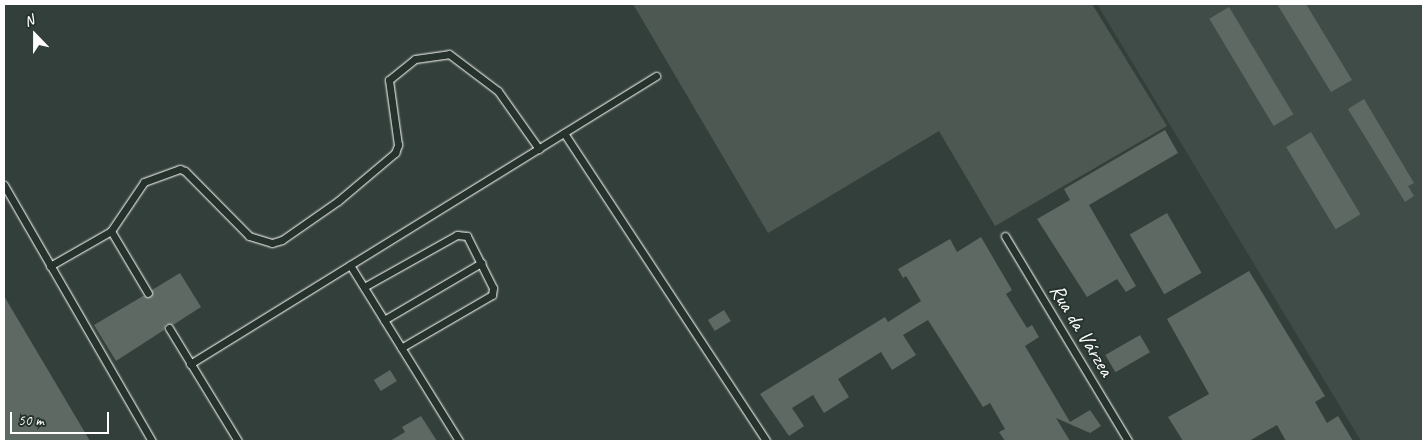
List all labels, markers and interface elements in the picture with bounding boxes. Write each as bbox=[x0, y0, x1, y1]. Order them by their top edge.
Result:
north arrow bbox=[10, 10, 60, 60]
text: N bbox=[22, 11, 36, 30]
street label: Rua da Várzea bbox=[1045, 279, 1119, 381]
scale bar bbox=[12, 402, 111, 434]
text: 50 m bbox=[18, 411, 44, 430]

